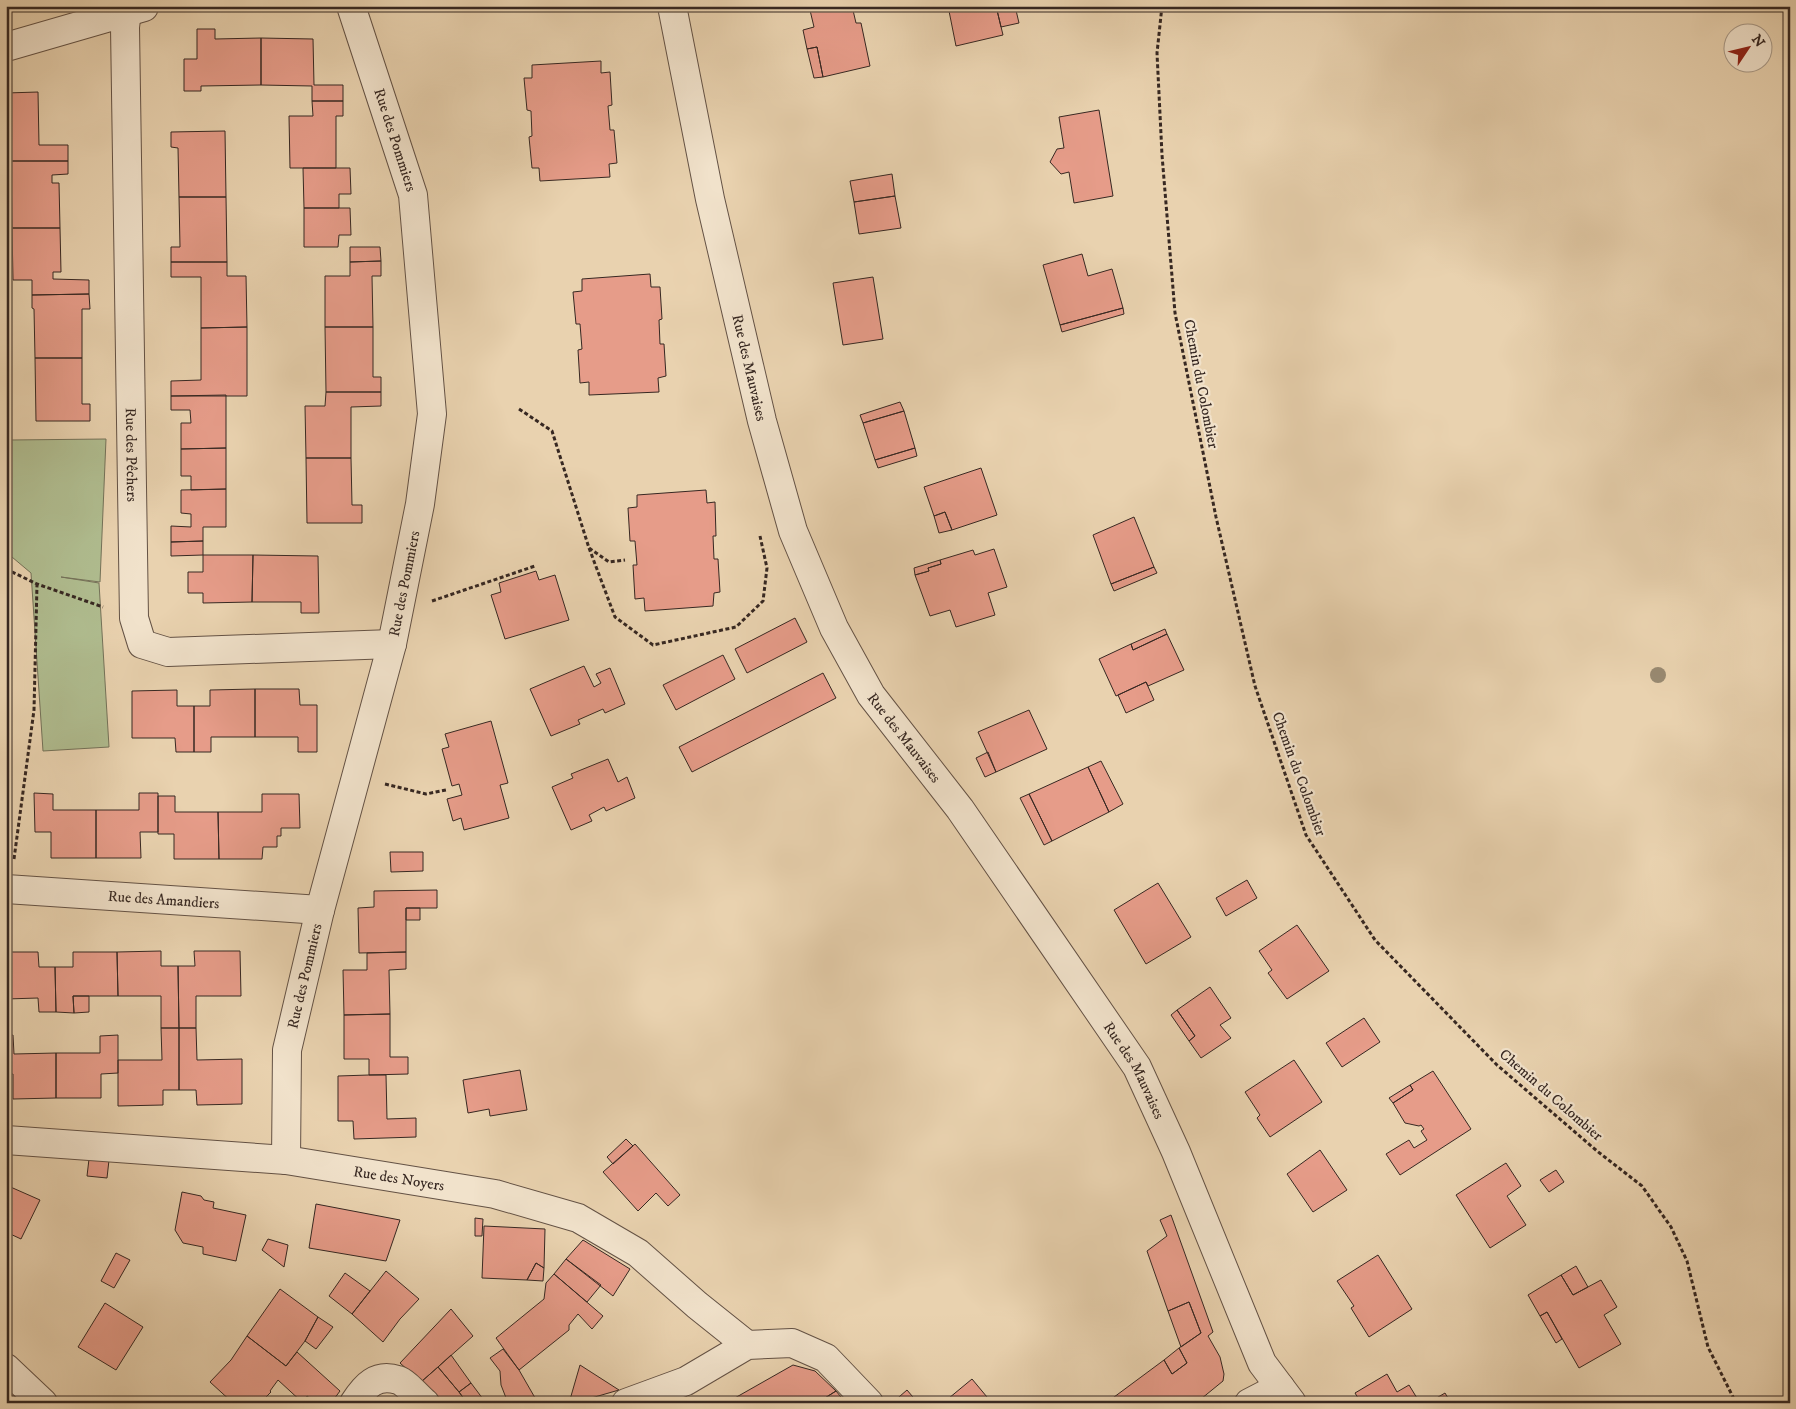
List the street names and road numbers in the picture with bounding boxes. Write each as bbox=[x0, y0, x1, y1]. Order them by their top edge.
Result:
street label: Rue des Pommiers bbox=[369, 86, 421, 194]
street label: Rue des Mauvaises bbox=[728, 312, 771, 423]
street label: Chemin du Colombier bbox=[1179, 318, 1223, 451]
street label: Rue des Pêchers bbox=[121, 407, 142, 502]
street label: Rue des Pommiers bbox=[384, 529, 424, 638]
street label: Rue des Mauvaises bbox=[863, 689, 945, 787]
street label: Chemin du Colombier bbox=[1268, 709, 1330, 839]
street label: Rue des Amandiers bbox=[107, 886, 220, 913]
street label: Rue des Pommiers bbox=[283, 921, 326, 1031]
street label: Rue des Mauvaises bbox=[1099, 1018, 1169, 1122]
street label: Chemin du Colombier bbox=[1495, 1045, 1607, 1145]
street label: Rue des Noyers bbox=[352, 1162, 446, 1195]

